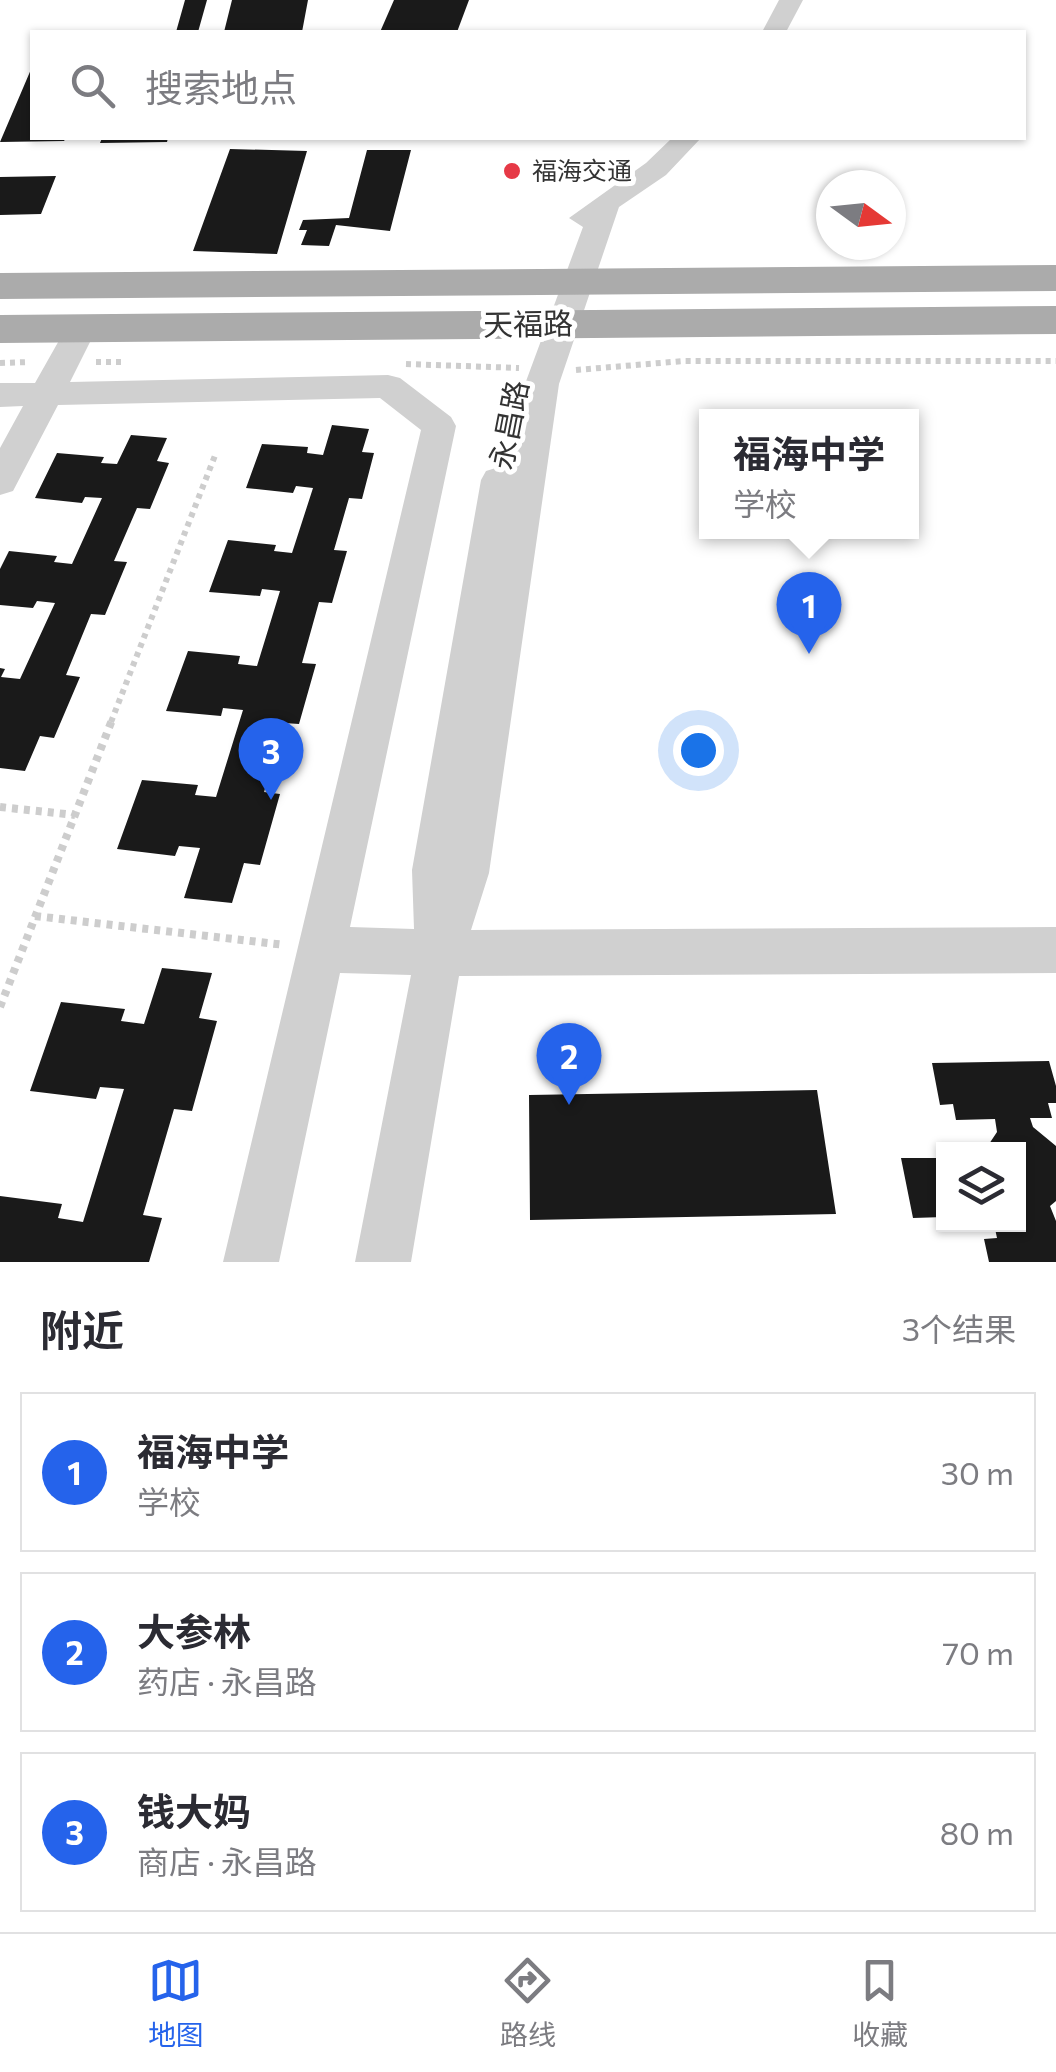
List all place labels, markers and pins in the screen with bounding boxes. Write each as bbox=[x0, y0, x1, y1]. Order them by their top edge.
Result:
place label: 福海交通 bbox=[532, 155, 632, 185]
marker: 福海交通 bbox=[501, 160, 523, 182]
pin: 1 bbox=[776, 572, 842, 654]
pin: 3 bbox=[238, 718, 304, 800]
pin: 2 bbox=[536, 1022, 602, 1105]

